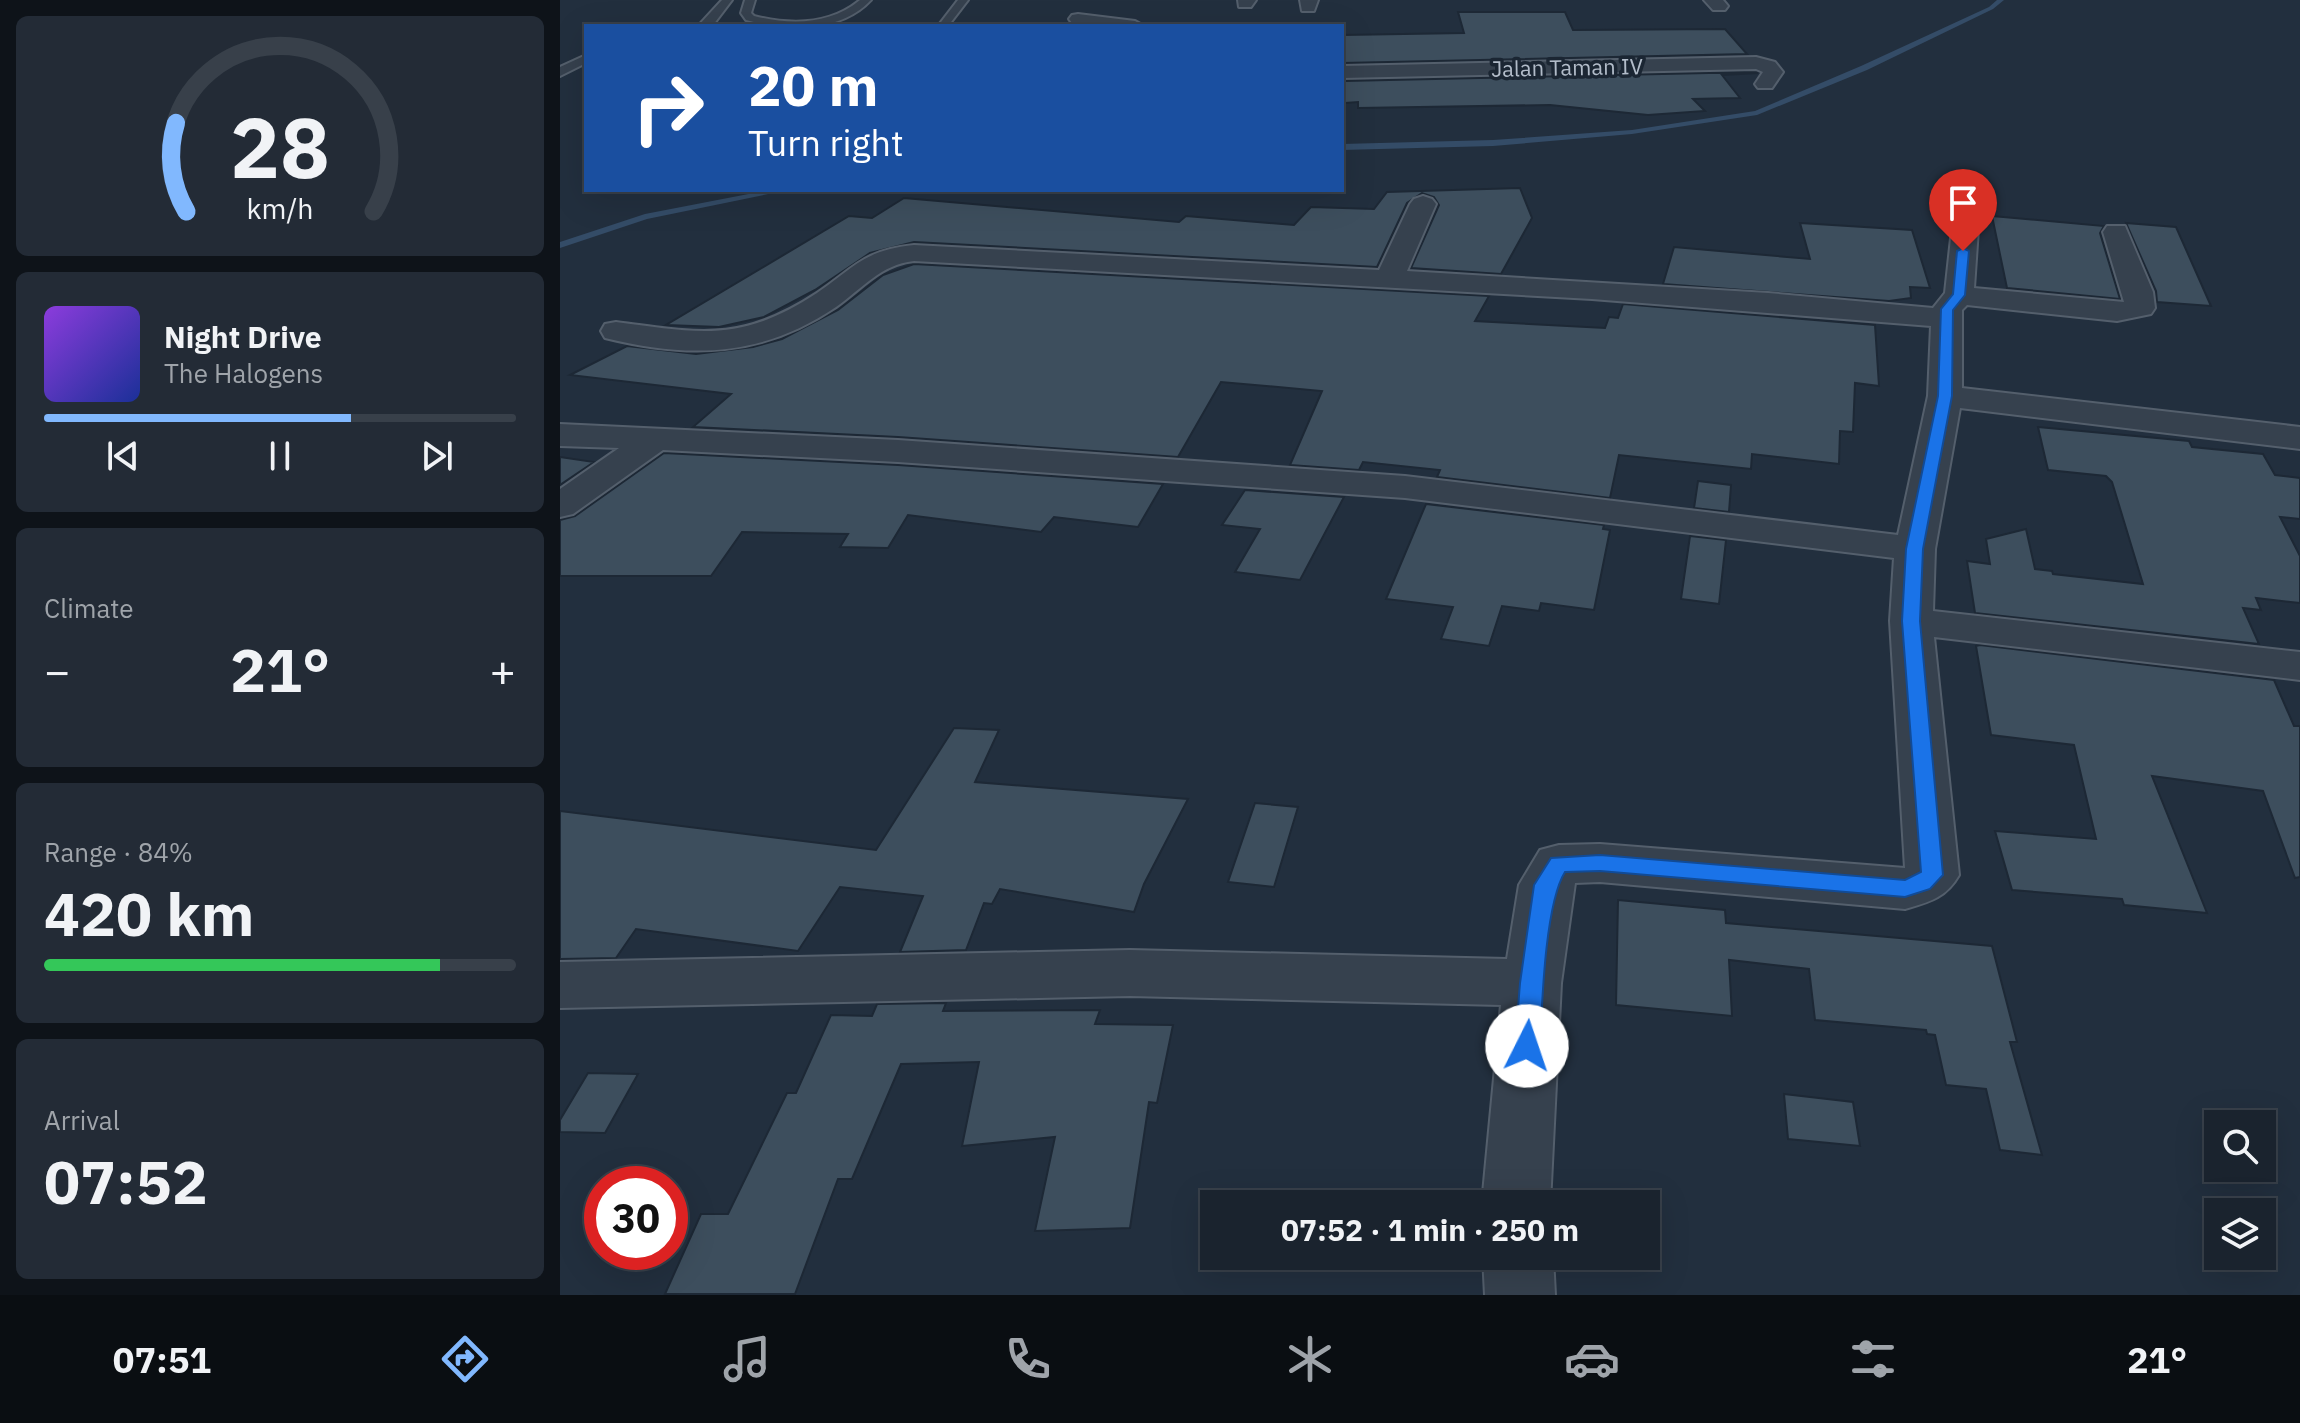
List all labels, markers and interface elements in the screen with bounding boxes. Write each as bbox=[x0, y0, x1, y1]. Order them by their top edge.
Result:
text: 20 m bbox=[748, 49, 878, 121]
street label: Jalan Taman IV bbox=[1491, 51, 1643, 83]
icon: right bbox=[616, 56, 720, 160]
text: 28 bbox=[230, 92, 330, 200]
text: Turn right bbox=[748, 119, 904, 166]
pin bbox=[1929, 169, 1997, 251]
icon: arrive bbox=[1941, 181, 1985, 225]
text: km/h bbox=[246, 190, 314, 227]
text: Night Drive bbox=[164, 317, 322, 356]
text: The Halogens bbox=[164, 356, 323, 390]
icon: previous bbox=[101, 434, 145, 478]
icon: pause bbox=[258, 434, 302, 478]
icon: next bbox=[415, 434, 459, 478]
text: Climate bbox=[44, 591, 134, 625]
text: 21° bbox=[230, 630, 330, 709]
text: − bbox=[44, 642, 70, 699]
text: + bbox=[490, 642, 516, 699]
text: Range · 84% bbox=[44, 835, 193, 869]
text: 420 km bbox=[44, 874, 254, 953]
position arrow bbox=[1485, 1004, 1569, 1088]
text: Arrival bbox=[44, 1103, 120, 1137]
map controls bbox=[2204, 1110, 2276, 1270]
button: search bbox=[2204, 1110, 2276, 1182]
text: 07:52 bbox=[44, 1142, 208, 1221]
speed limit sign: 30 bbox=[584, 1166, 688, 1270]
button: layers bbox=[2204, 1198, 2276, 1270]
text: 07:52 · 1 min · 250 m bbox=[1281, 1210, 1579, 1249]
icon: directions bbox=[437, 1331, 493, 1387]
icon: music bbox=[719, 1331, 775, 1387]
icon: phone bbox=[1000, 1331, 1056, 1387]
icon: climate bbox=[1282, 1331, 1338, 1387]
icon: car bbox=[1564, 1331, 1620, 1387]
icon: filters bbox=[1845, 1331, 1901, 1387]
text: 07:51 bbox=[113, 1336, 211, 1383]
text: 21° bbox=[2127, 1336, 2187, 1383]

